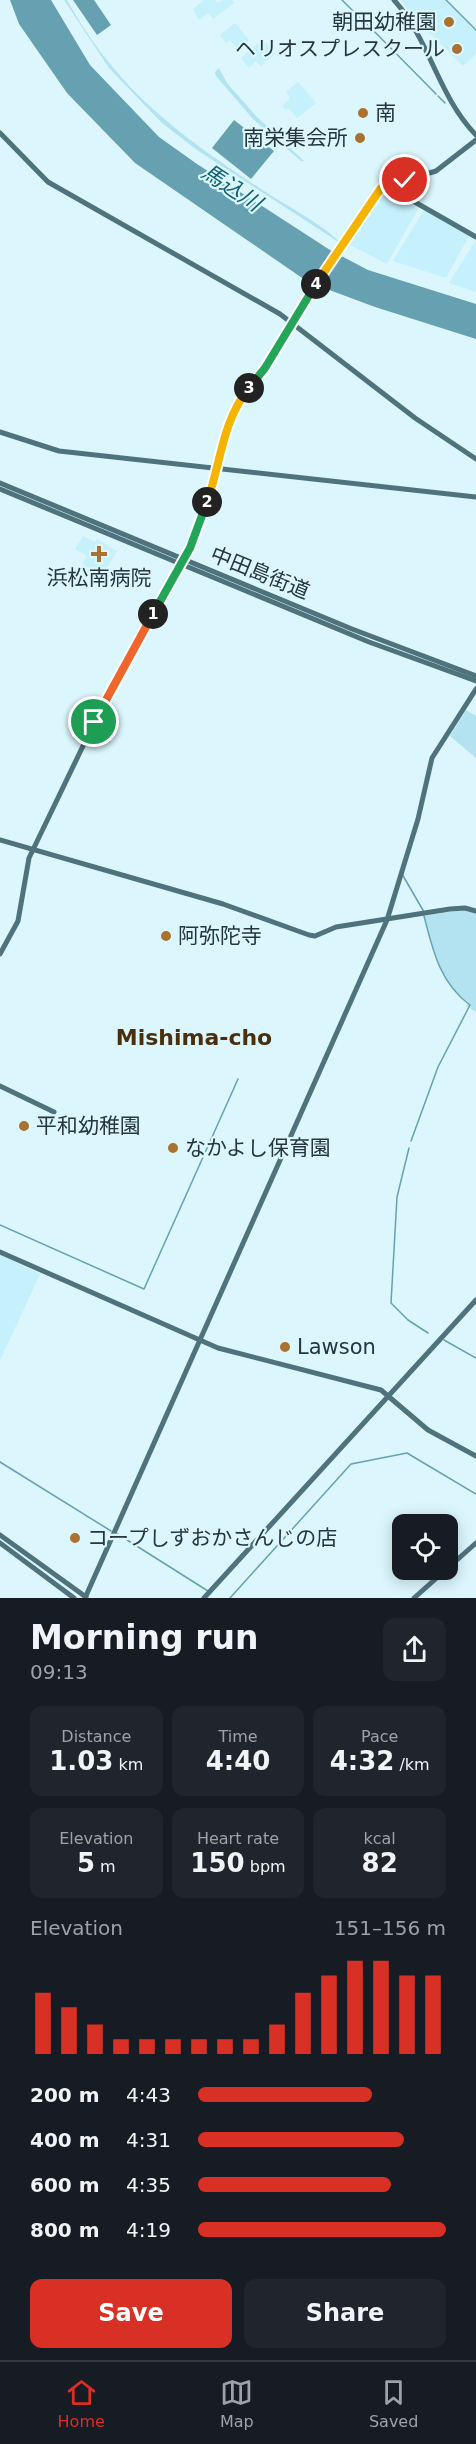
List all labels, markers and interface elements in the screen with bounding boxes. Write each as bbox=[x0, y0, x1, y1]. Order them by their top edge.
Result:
place label: 朝田幼稚園 bbox=[332, 10, 437, 34]
marker: 朝田幼稚園 bbox=[442, 15, 456, 29]
place label: ヘリオスプレスクール bbox=[235, 37, 445, 61]
marker: ヘリオスプレスクール bbox=[450, 42, 464, 56]
place label: 南 bbox=[375, 101, 396, 125]
marker: 南 bbox=[356, 106, 370, 120]
place label: 南栄集会所 bbox=[243, 126, 348, 150]
marker: 南栄集会所 bbox=[353, 131, 367, 145]
pin bbox=[379, 154, 430, 205]
water label: 馬込川 bbox=[197, 159, 268, 217]
icon: check bbox=[388, 163, 421, 196]
pin: 4 bbox=[301, 269, 331, 299]
text: 4 bbox=[310, 274, 322, 293]
pin: 3 bbox=[234, 373, 264, 403]
text: 3 bbox=[243, 378, 255, 397]
pin: 2 bbox=[192, 487, 222, 517]
text: 2 bbox=[201, 492, 213, 511]
street label: 中田島街道 bbox=[207, 542, 313, 604]
marker: 浜松南病院 bbox=[90, 545, 108, 563]
place label: 浜松南病院 bbox=[47, 566, 152, 590]
pin: 1 bbox=[138, 599, 168, 629]
text: 1 bbox=[147, 604, 159, 623]
pin bbox=[68, 696, 119, 747]
icon: arrive bbox=[77, 705, 110, 738]
place label: 阿弥陀寺 bbox=[178, 924, 262, 948]
marker: 阿弥陀寺 bbox=[159, 929, 173, 943]
district label: Mishima-cho bbox=[116, 1025, 272, 1050]
place label: 平和幼稚園 bbox=[36, 1114, 141, 1138]
marker: 平和幼稚園 bbox=[17, 1119, 31, 1133]
place label: なかよし保育園 bbox=[185, 1136, 331, 1160]
marker: なかよし保育園 bbox=[166, 1141, 180, 1155]
place label: Lawson bbox=[297, 1335, 376, 1359]
marker: Lawson bbox=[278, 1340, 292, 1354]
map controls bbox=[392, 1514, 458, 1580]
button: locate bbox=[392, 1514, 458, 1580]
place label: コープしずおかさんじの店 bbox=[87, 1526, 337, 1550]
marker: コープしずおかさんじの店 bbox=[68, 1531, 82, 1545]
text: Morning run bbox=[30, 1618, 258, 1657]
button: share bbox=[383, 1618, 446, 1681]
text: 09:13 bbox=[30, 1660, 88, 1684]
text: Distance bbox=[61, 1727, 131, 1746]
text: Time bbox=[218, 1727, 258, 1746]
text: Pace bbox=[361, 1727, 398, 1746]
text: 1.03 bbox=[49, 1746, 113, 1776]
text: 4:40 bbox=[206, 1746, 270, 1776]
text: 4:32 bbox=[330, 1746, 394, 1776]
text: km bbox=[113, 1755, 143, 1774]
text: /km bbox=[394, 1755, 430, 1774]
text: Elevation bbox=[59, 1829, 133, 1848]
text: Heart rate bbox=[197, 1829, 279, 1848]
text: kcal bbox=[364, 1829, 396, 1848]
text: 5 bbox=[77, 1848, 95, 1878]
text: 150 bbox=[190, 1848, 245, 1878]
text: 82 bbox=[362, 1848, 398, 1878]
text: m bbox=[95, 1857, 116, 1876]
text: bpm bbox=[245, 1857, 286, 1876]
text: Elevation bbox=[30, 1916, 123, 1940]
text: 151–156 m bbox=[334, 1916, 446, 1940]
text: 200 m bbox=[30, 2083, 100, 2107]
text: 4:43 bbox=[126, 2083, 171, 2107]
text: 400 m bbox=[30, 2128, 100, 2152]
text: 4:31 bbox=[126, 2128, 171, 2152]
text: 600 m bbox=[30, 2173, 100, 2197]
text: 4:35 bbox=[126, 2173, 171, 2197]
text: 800 m bbox=[30, 2218, 100, 2242]
text: 4:19 bbox=[126, 2218, 171, 2242]
button: Save bbox=[30, 2279, 232, 2348]
button: Share bbox=[244, 2279, 446, 2348]
tab: Home bbox=[58, 2376, 105, 2431]
tab: Map bbox=[220, 2376, 254, 2431]
tab: Saved bbox=[369, 2376, 418, 2431]

